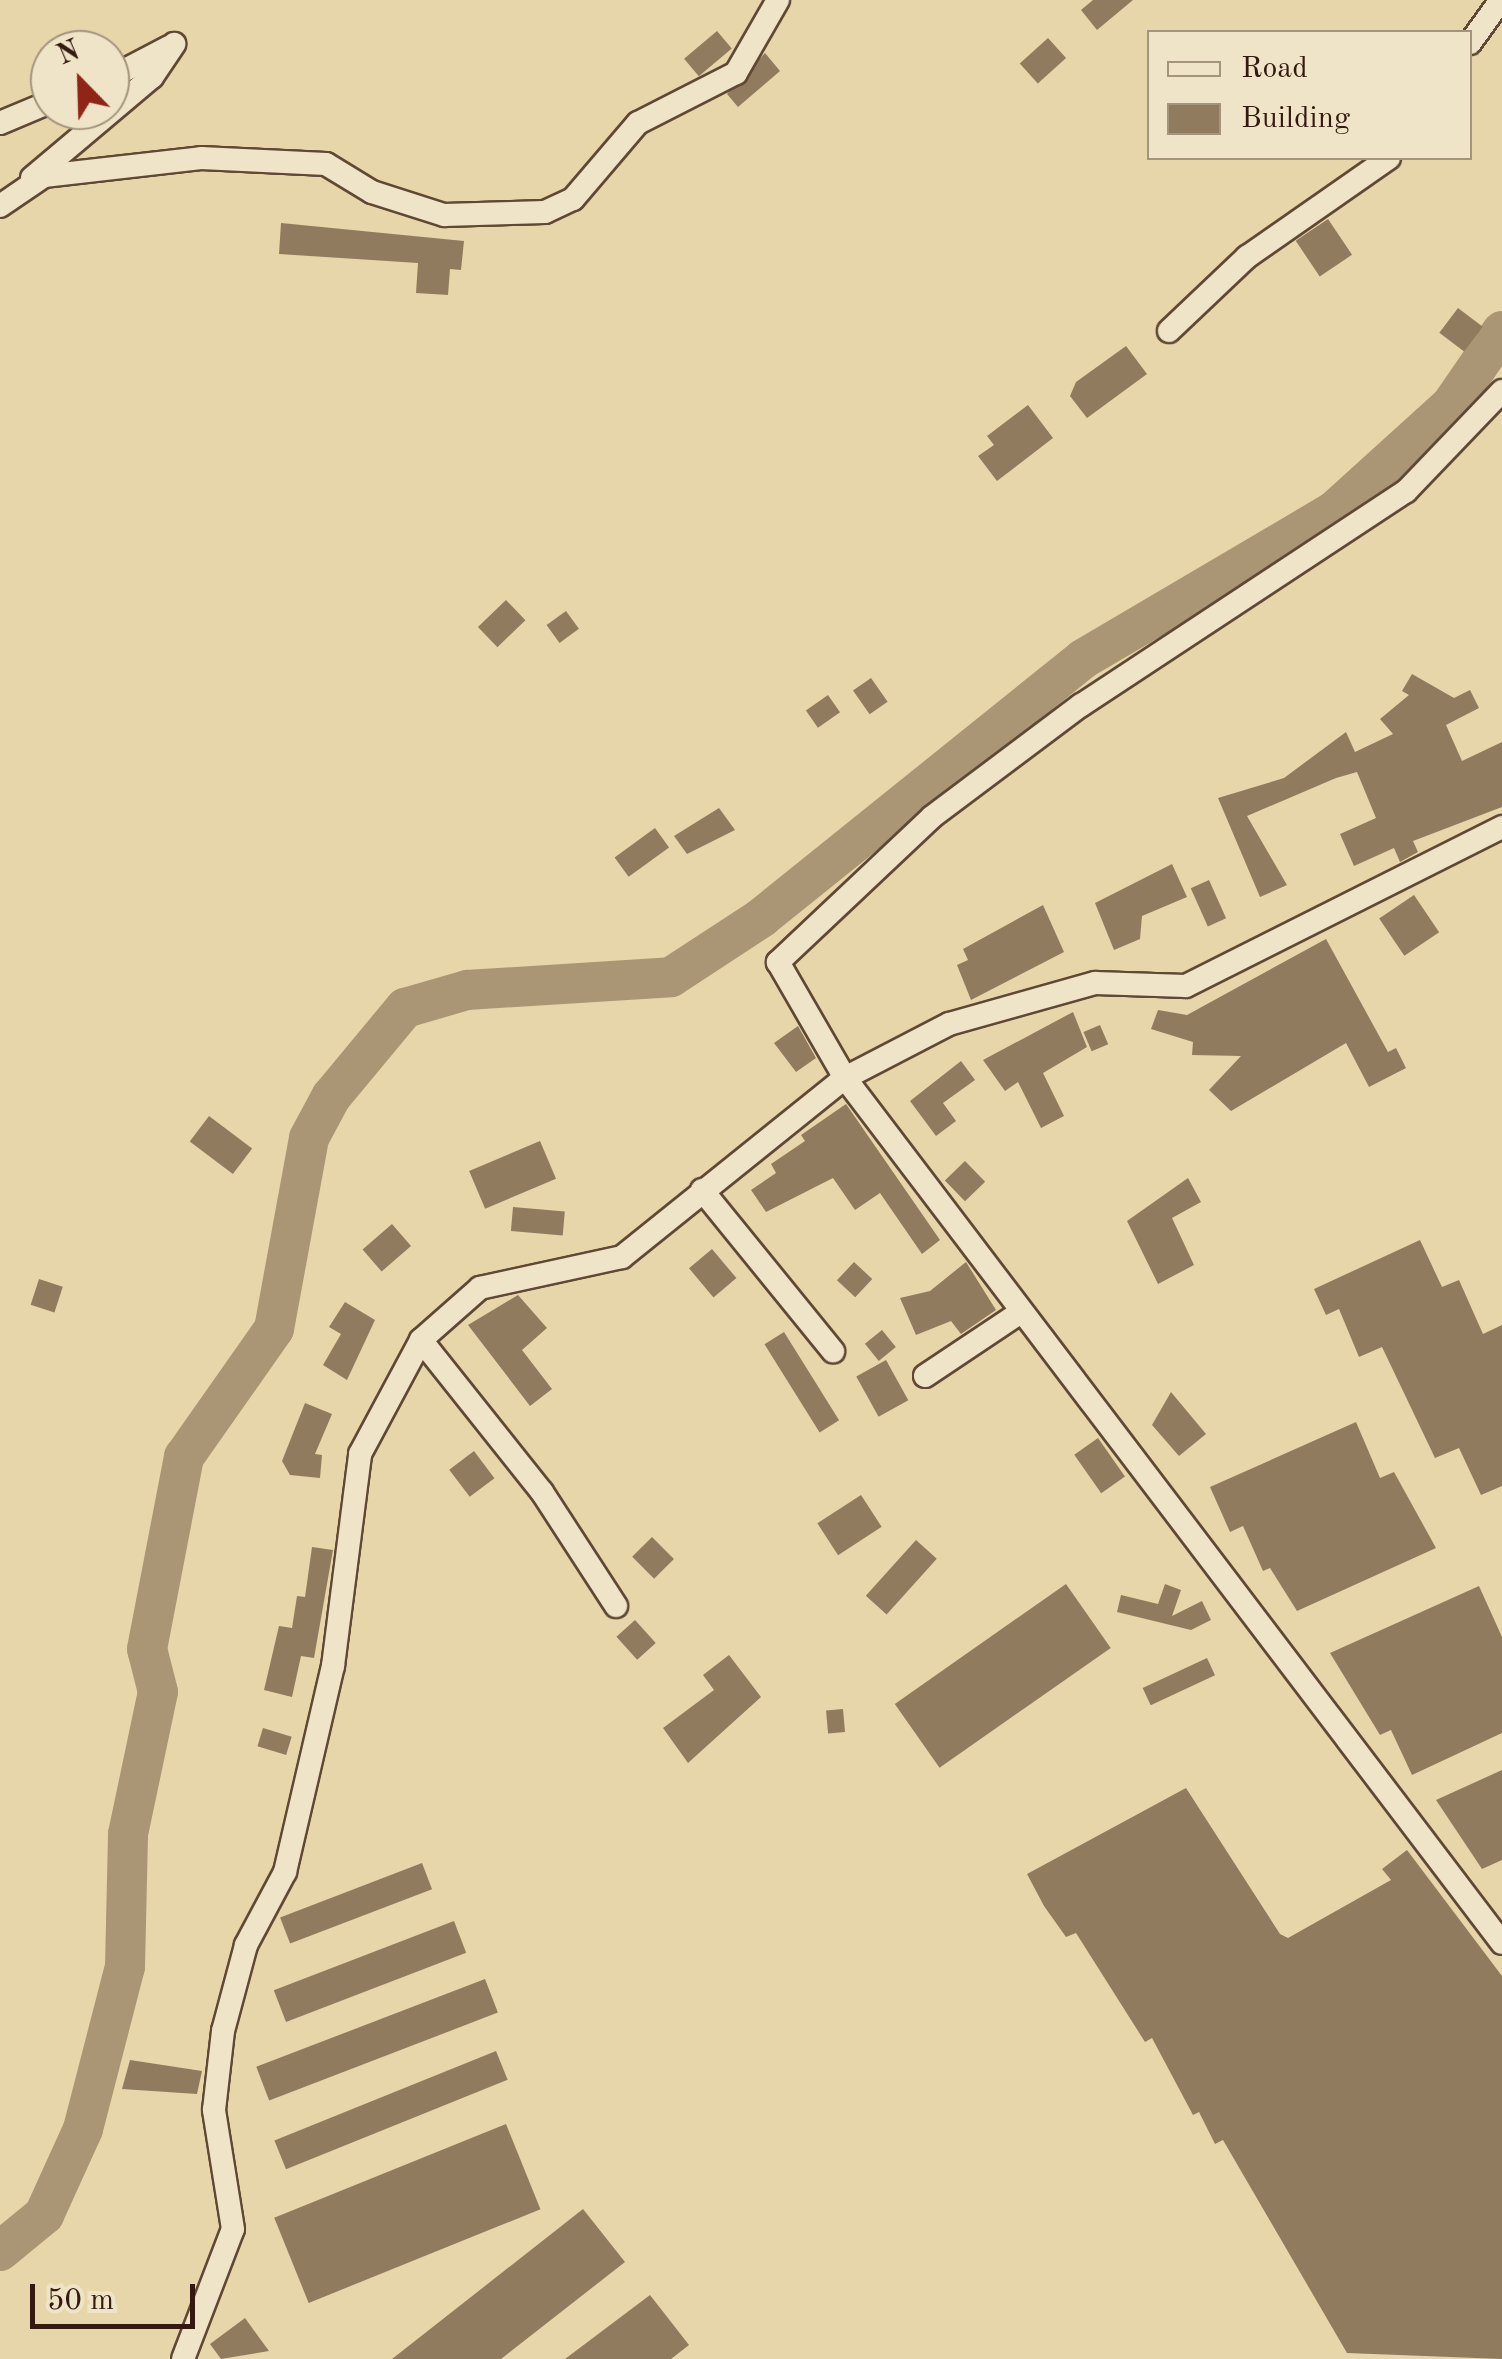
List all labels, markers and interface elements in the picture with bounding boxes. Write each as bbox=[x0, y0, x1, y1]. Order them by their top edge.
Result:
north arrow bbox=[30, 30, 130, 130]
legend bbox=[1147, 30, 1472, 160]
text: N bbox=[54, 37, 84, 71]
text: Road bbox=[1241, 54, 1308, 84]
text: Building bbox=[1241, 104, 1350, 134]
scale bar bbox=[35, 2264, 200, 2326]
text: 50 m bbox=[47, 2286, 114, 2316]

